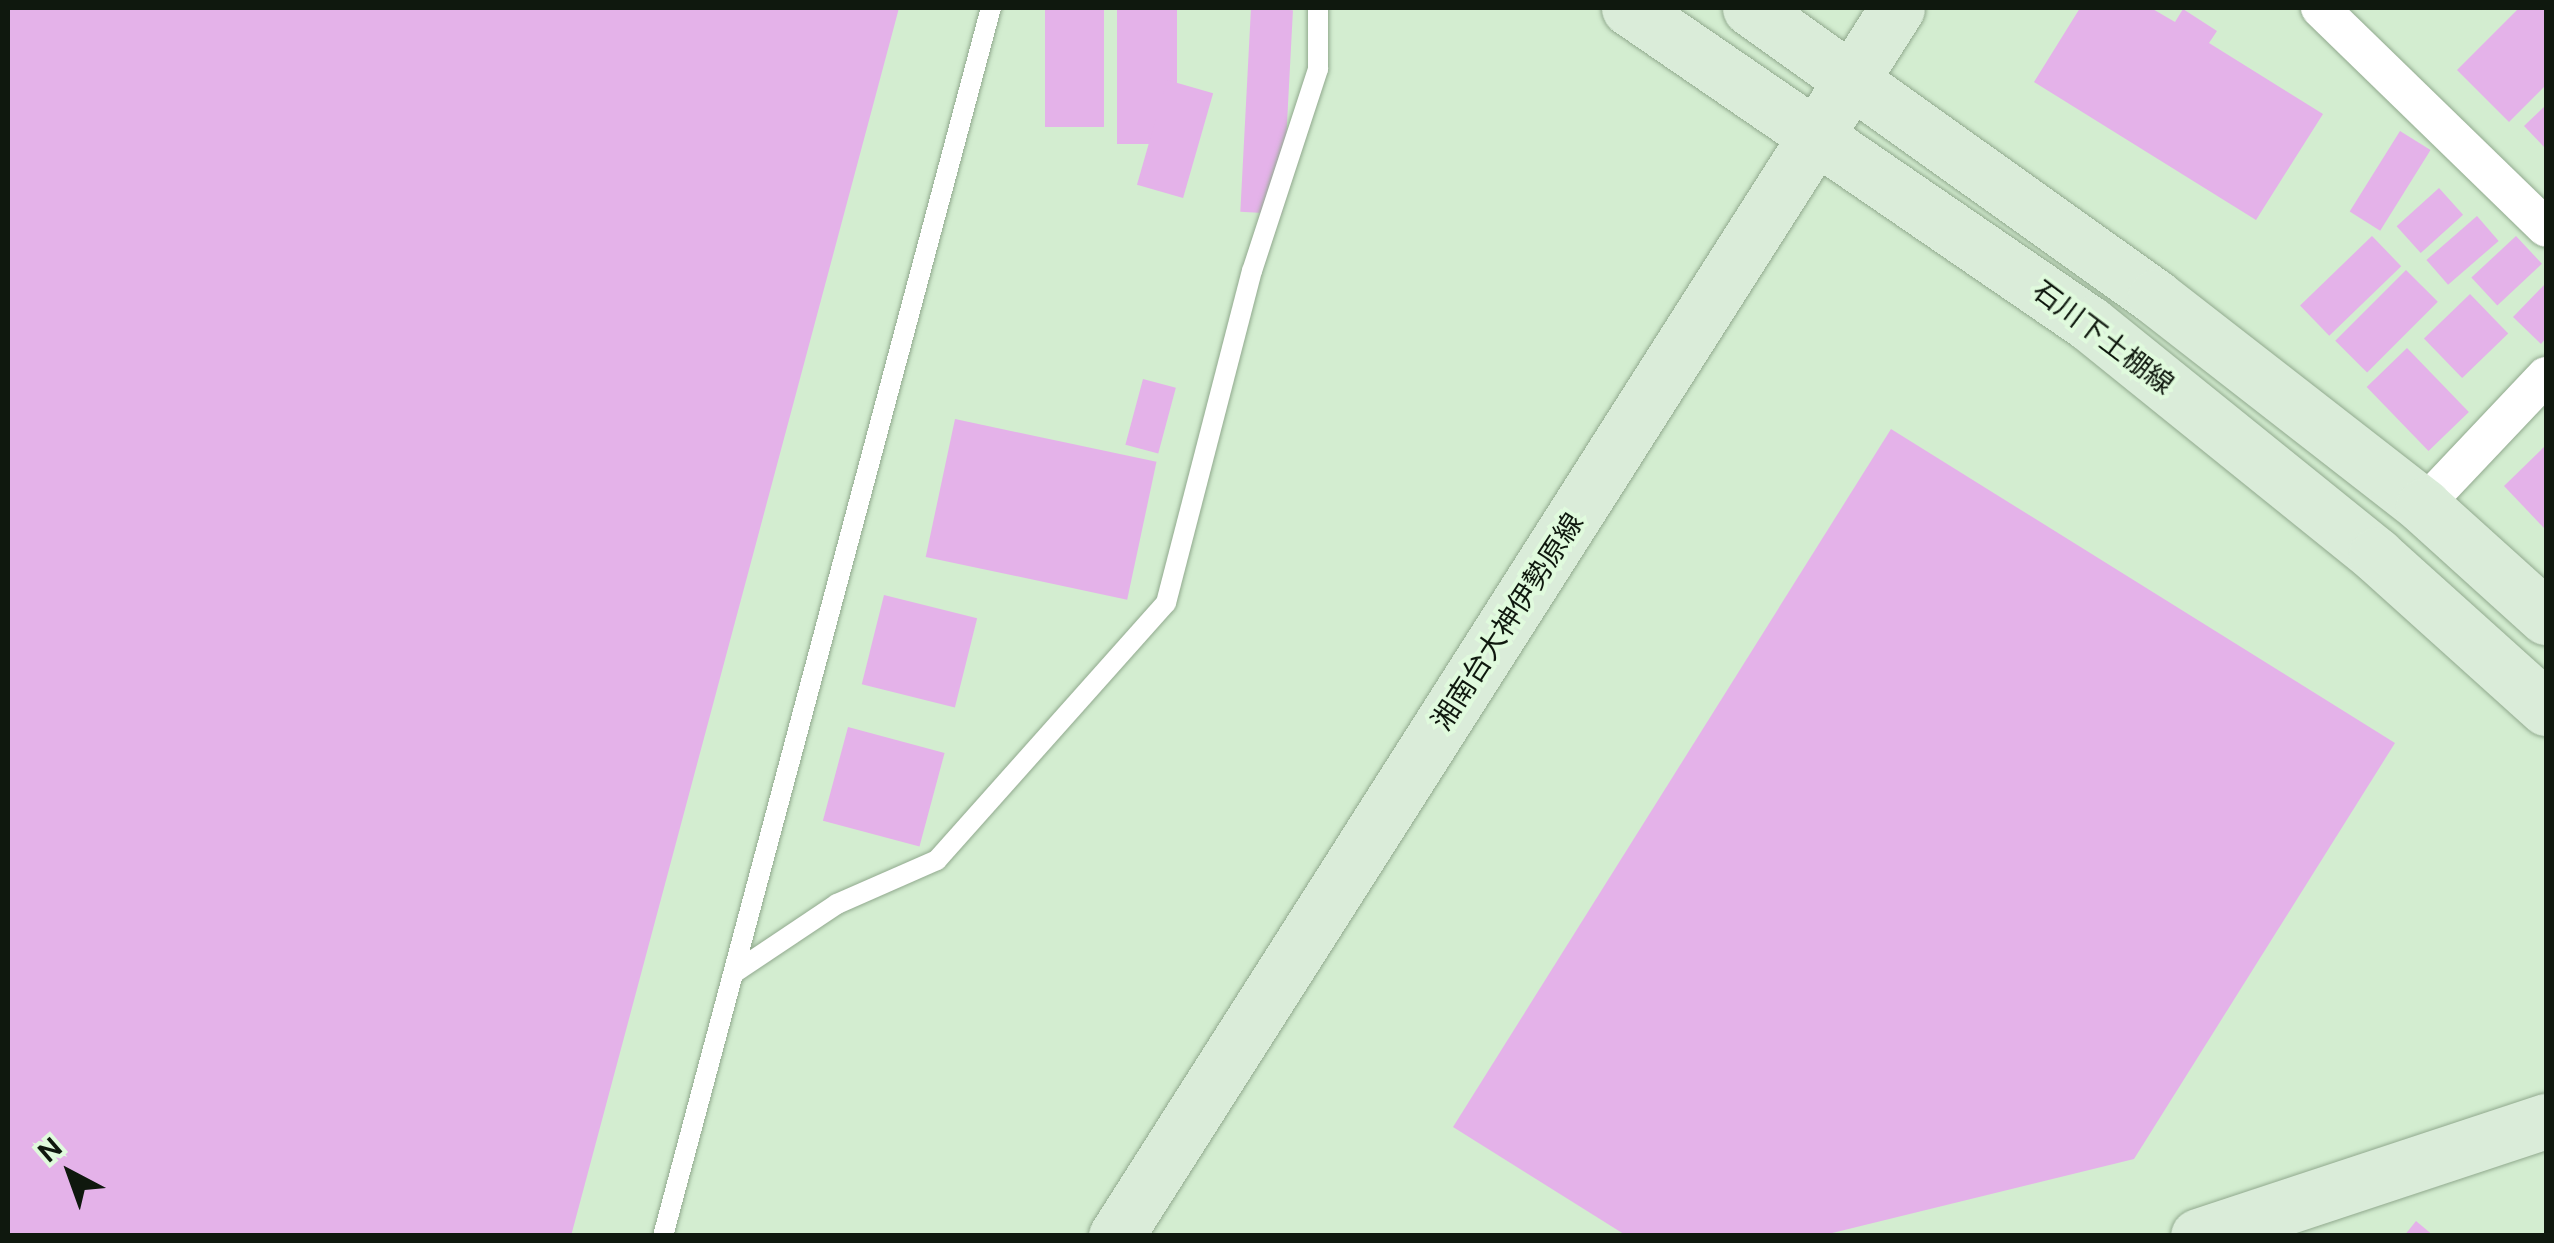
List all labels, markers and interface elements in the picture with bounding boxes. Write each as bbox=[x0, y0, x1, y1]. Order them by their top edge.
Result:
street label: 石川下土棚線 bbox=[2026, 274, 2180, 402]
street label: 湘南台大神伊勢原線 bbox=[1425, 507, 1591, 737]
north arrow bbox=[20, 1123, 120, 1223]
text: N bbox=[30, 1129, 70, 1171]

